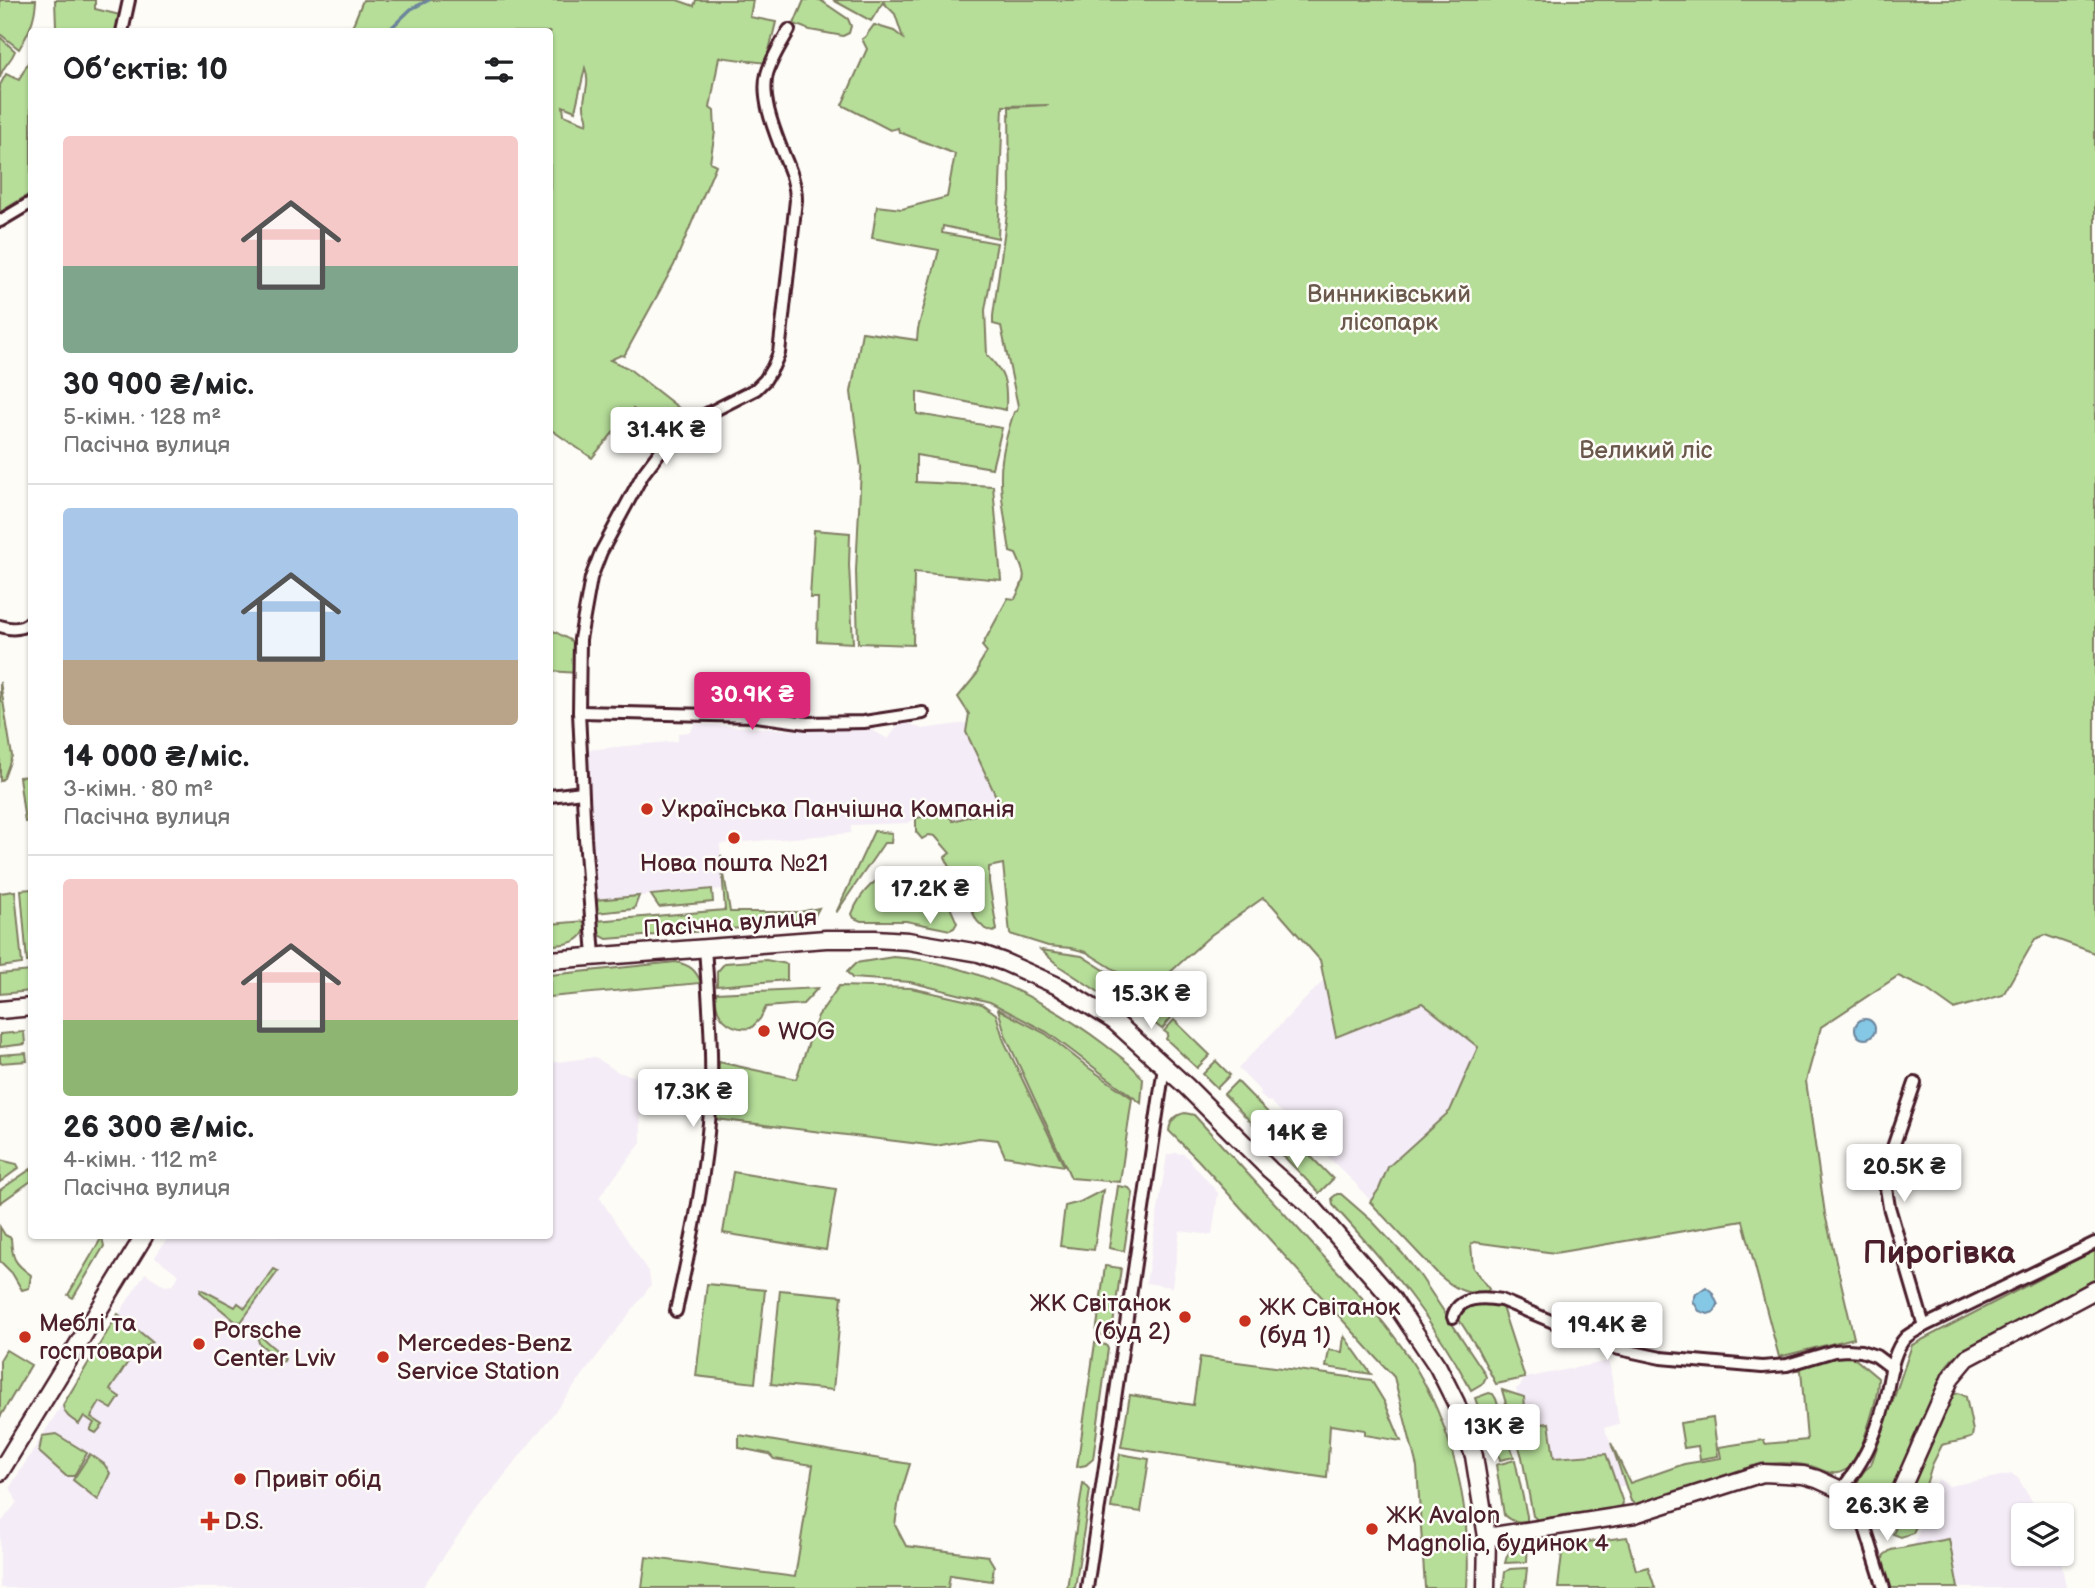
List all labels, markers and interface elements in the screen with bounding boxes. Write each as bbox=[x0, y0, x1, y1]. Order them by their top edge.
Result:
icon: filters bbox=[480, 51, 518, 89]
text: Об’єктів: 10 bbox=[63, 52, 228, 88]
icon: home bbox=[228, 182, 354, 308]
park label: Винниківський лісопарк bbox=[1307, 280, 1471, 337]
text: 30 900 ₴/міс. bbox=[63, 367, 254, 403]
text: 5-кімн. · 128 m² bbox=[63, 403, 221, 431]
pin: 31.4K ₴ bbox=[601, 407, 731, 467]
text: 31.4K ₴ bbox=[627, 416, 705, 444]
text: Пасічна вулиця bbox=[63, 431, 230, 459]
park label: Великий ліс bbox=[1579, 436, 1713, 465]
icon: home bbox=[228, 554, 354, 680]
pin: 30.9K ₴ bbox=[687, 672, 817, 732]
text: 30.9K ₴ bbox=[710, 681, 794, 709]
text: 14 000 ₴/міс. bbox=[63, 739, 249, 775]
text: 3-кімн. · 80 m² bbox=[63, 775, 213, 803]
place label: Українська Панчішна Компанія bbox=[661, 795, 1015, 824]
marker: Українська Панчішна Компанія bbox=[639, 801, 655, 817]
text: Пасічна вулиця bbox=[63, 803, 230, 831]
marker: Нова пошта №21 bbox=[726, 830, 742, 846]
place label: Нова пошта №21 bbox=[640, 849, 828, 878]
pin: 17.2K ₴ bbox=[865, 866, 995, 926]
text: 17.2K ₴ bbox=[891, 875, 969, 903]
street label: Пасічна вулиця bbox=[642, 903, 818, 944]
icon: home bbox=[228, 925, 354, 1051]
pin: 15.3K ₴ bbox=[1086, 972, 1216, 1031]
text: 15.3K ₴ bbox=[1112, 980, 1190, 1008]
place label: WOG bbox=[778, 1017, 835, 1046]
marker: WOG bbox=[756, 1023, 772, 1039]
pin: 17.3K ₴ bbox=[628, 1070, 758, 1129]
text: 17.3K ₴ bbox=[654, 1078, 732, 1106]
text: 26 300 ₴/міс. bbox=[63, 1110, 254, 1146]
pin: 14K ₴ bbox=[1248, 1110, 1346, 1170]
text: 14K ₴ bbox=[1267, 1119, 1327, 1147]
pin: 20.5K ₴ bbox=[1839, 1144, 1969, 1204]
text: 4-кімн. · 112 m² bbox=[63, 1146, 218, 1174]
text: 20.5K ₴ bbox=[1862, 1153, 1946, 1181]
text: Пасічна вулиця bbox=[63, 1174, 230, 1202]
district label: Пирогівка bbox=[1863, 1234, 2016, 1273]
place label: ЖК Світанок (буд 2) bbox=[1030, 1289, 1171, 1346]
place label: ЖК Світанок (буд 1) bbox=[1259, 1293, 1401, 1350]
pin: 19.4K ₴ bbox=[1542, 1302, 1672, 1362]
place label: Меблі та госптовари bbox=[39, 1309, 163, 1366]
marker: ЖК Світанок (буд 2) bbox=[1177, 1309, 1193, 1325]
text: 19.4K ₴ bbox=[1568, 1311, 1646, 1339]
marker: ЖК Світанок (буд 1) bbox=[1237, 1313, 1253, 1329]
place label: Porsche Center Lviv bbox=[213, 1316, 336, 1373]
marker: Меблі та госптовари bbox=[17, 1329, 33, 1345]
place label: Mercedes-Benz Service Station bbox=[397, 1329, 572, 1386]
marker: Porsche Center Lviv bbox=[191, 1336, 207, 1352]
marker: Mercedes-Benz Service Station bbox=[375, 1349, 391, 1365]
pin: 13K ₴ bbox=[1445, 1404, 1543, 1464]
text: 13K ₴ bbox=[1464, 1413, 1524, 1441]
place label: Привіт обід bbox=[254, 1465, 382, 1494]
marker: Привіт обід bbox=[232, 1471, 248, 1487]
pin: 26.3K ₴ bbox=[1822, 1484, 1952, 1543]
text: 26.3K ₴ bbox=[1845, 1492, 1929, 1520]
place label: ЖК Avalon Magnolia, будинок 4 bbox=[1386, 1501, 1609, 1558]
map controls bbox=[2011, 1503, 2074, 1566]
button: layers bbox=[2011, 1503, 2074, 1566]
place label: D.S. bbox=[224, 1507, 264, 1536]
marker: D.S. bbox=[202, 1513, 218, 1529]
marker: ЖК Avalon Magnolia, будинок 4 bbox=[1364, 1521, 1380, 1537]

